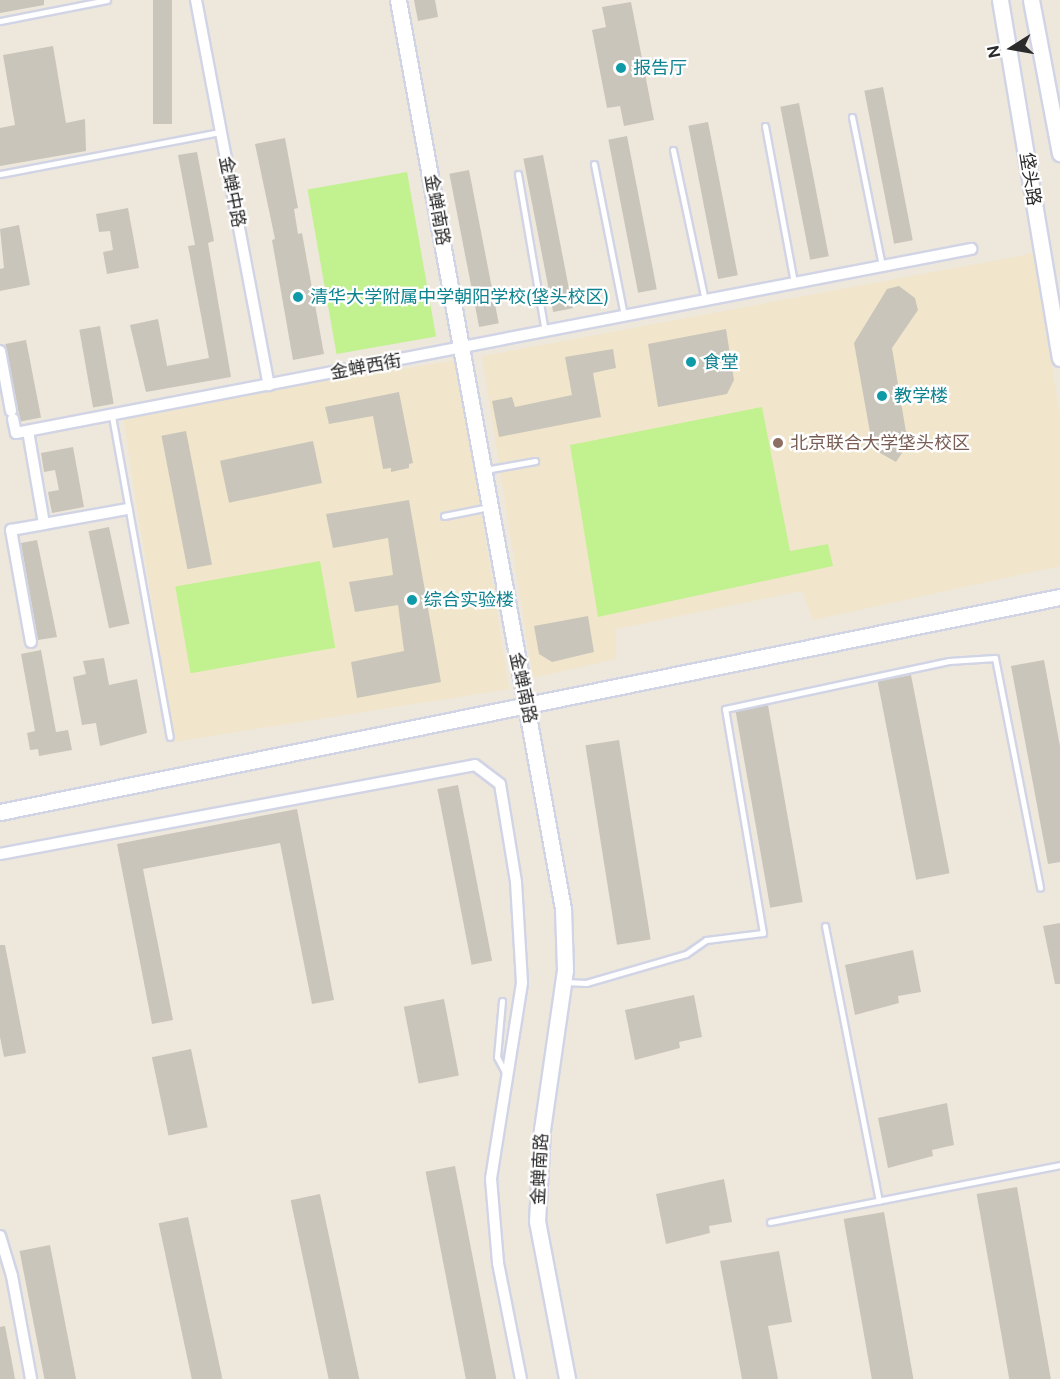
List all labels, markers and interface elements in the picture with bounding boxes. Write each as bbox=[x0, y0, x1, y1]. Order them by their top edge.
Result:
north arrow bbox=[982, 18, 1042, 78]
text: N bbox=[983, 44, 1004, 59]
place label: 报告厅 bbox=[633, 57, 687, 79]
marker: 报告厅 bbox=[614, 61, 628, 75]
street label: 垡头路 bbox=[1015, 151, 1045, 207]
street label: 金蝉中路 bbox=[215, 155, 249, 229]
street label: 金蝉南路 bbox=[420, 173, 454, 247]
place label: 清华大学附属中学朝阳学校(垡头校区) bbox=[310, 286, 609, 308]
marker: 清华大学附属中学朝阳学校(垡头校区) bbox=[291, 290, 305, 304]
street label: 金蝉西街 bbox=[329, 350, 403, 384]
place label: 食堂 bbox=[703, 351, 739, 373]
marker: 食堂 bbox=[684, 355, 698, 369]
place label: 教学楼 bbox=[894, 385, 948, 407]
marker: 教学楼 bbox=[875, 389, 889, 403]
place label: 北京联合大学垡头校区 bbox=[790, 432, 970, 454]
marker: 北京联合大学垡头校区 bbox=[771, 436, 785, 450]
place label: 综合实验楼 bbox=[424, 589, 514, 611]
marker: 综合实验楼 bbox=[405, 593, 419, 607]
street label: 金蝉南路 bbox=[505, 651, 541, 725]
street label: 金蝉南路 bbox=[527, 1132, 553, 1206]

